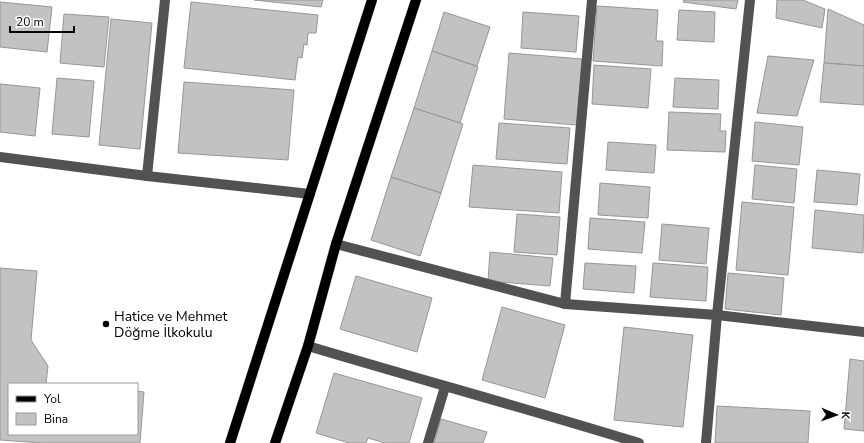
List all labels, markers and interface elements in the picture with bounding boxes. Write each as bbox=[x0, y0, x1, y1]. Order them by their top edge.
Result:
scale bar bbox=[10, 8, 74, 34]
text: 20 m bbox=[16, 14, 44, 30]
place label: Hatice ve Mehmet Döğme İlkokulu bbox=[114, 307, 228, 342]
marker: Hatice ve Mehmet Döğme İlkokulu bbox=[101, 319, 111, 329]
legend bbox=[8, 383, 138, 435]
text: Yol bbox=[43, 391, 61, 407]
north arrow bbox=[816, 395, 856, 435]
text: Bina bbox=[44, 411, 68, 427]
text: K bbox=[838, 411, 853, 420]

